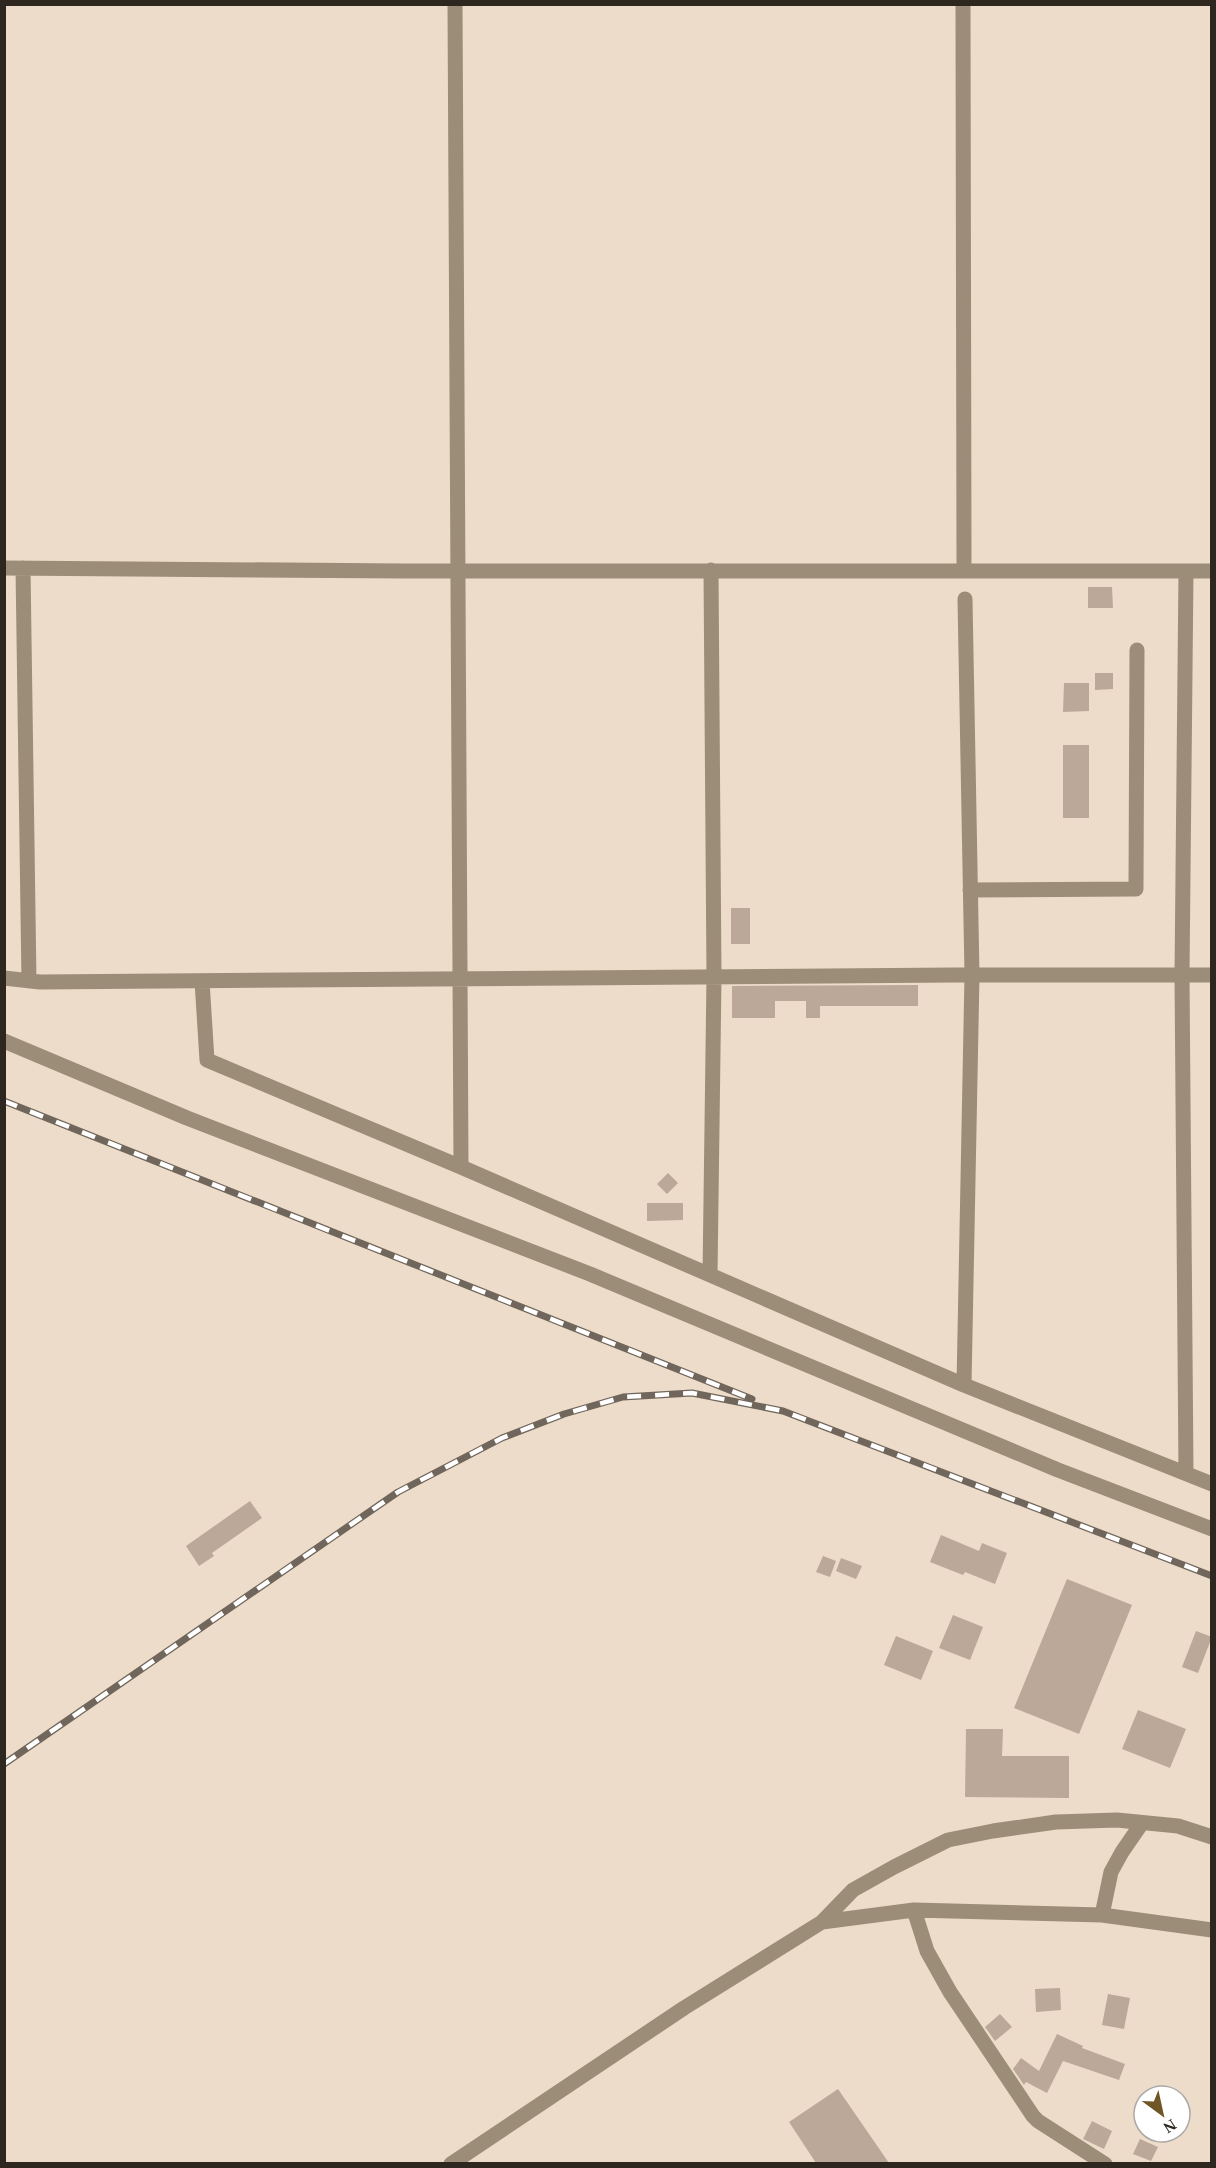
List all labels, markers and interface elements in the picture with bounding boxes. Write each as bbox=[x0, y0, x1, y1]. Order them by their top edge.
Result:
north arrow bbox=[1132, 2084, 1192, 2144]
text: N bbox=[1160, 2116, 1179, 2137]

